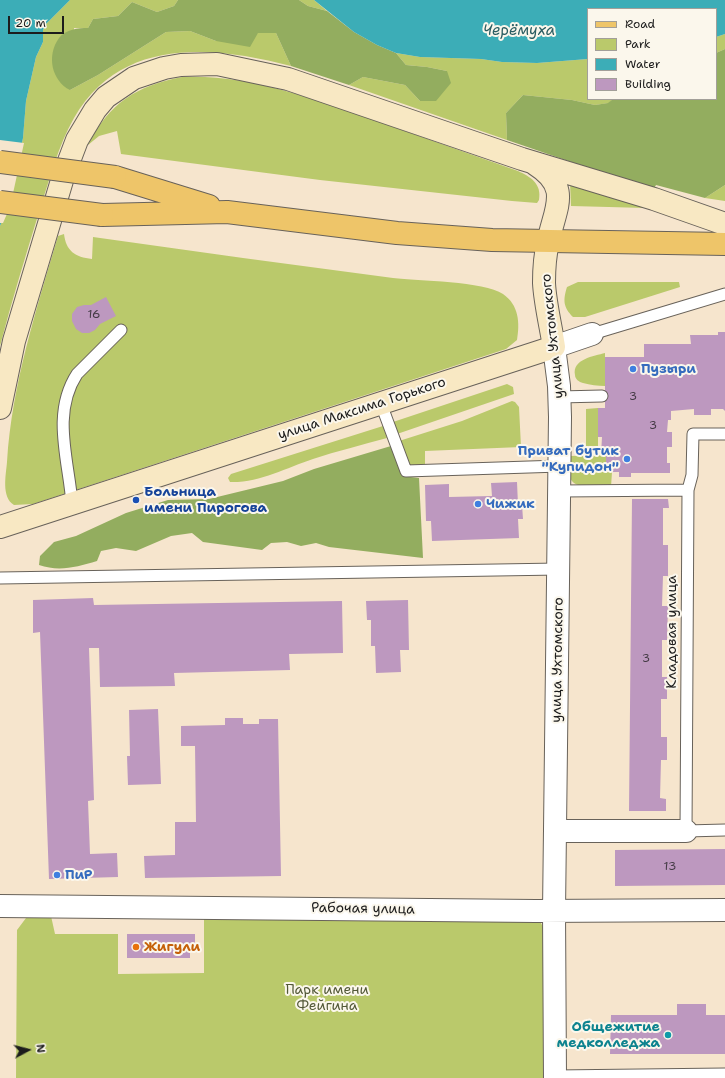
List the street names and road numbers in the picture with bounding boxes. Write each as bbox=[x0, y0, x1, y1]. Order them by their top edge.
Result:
street label: улица Ухтомского bbox=[538, 273, 568, 399]
street label: улица Максима Горького bbox=[276, 374, 448, 444]
street label: Кладовая улица bbox=[664, 575, 680, 689]
street label: улица Ухтомского bbox=[549, 597, 567, 723]
street label: Рабочая улица bbox=[311, 900, 415, 918]

